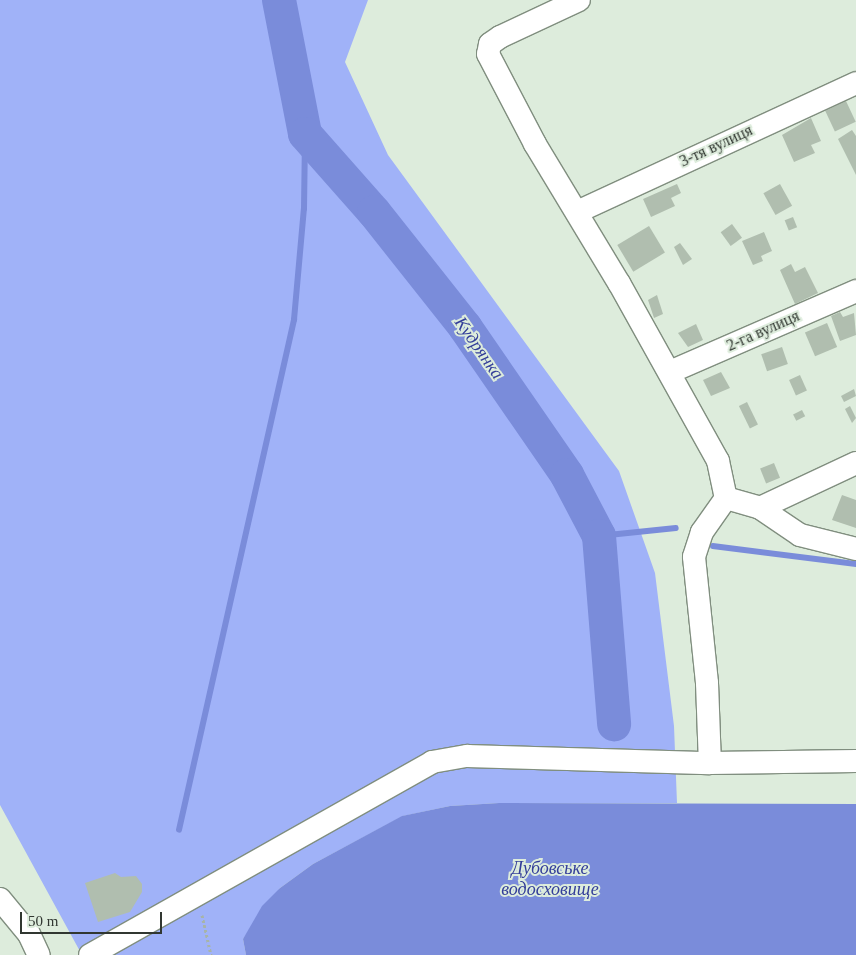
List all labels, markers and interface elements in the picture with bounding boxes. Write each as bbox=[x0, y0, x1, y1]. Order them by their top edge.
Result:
street label: 3-тя вулиця bbox=[676, 121, 756, 171]
street label: 2-га вулиця bbox=[724, 306, 802, 356]
water label: Кудрянка bbox=[450, 313, 508, 383]
water label: Дубовське водосховище bbox=[501, 858, 599, 901]
scale bar bbox=[22, 902, 165, 934]
text: 50 m bbox=[28, 913, 58, 929]

